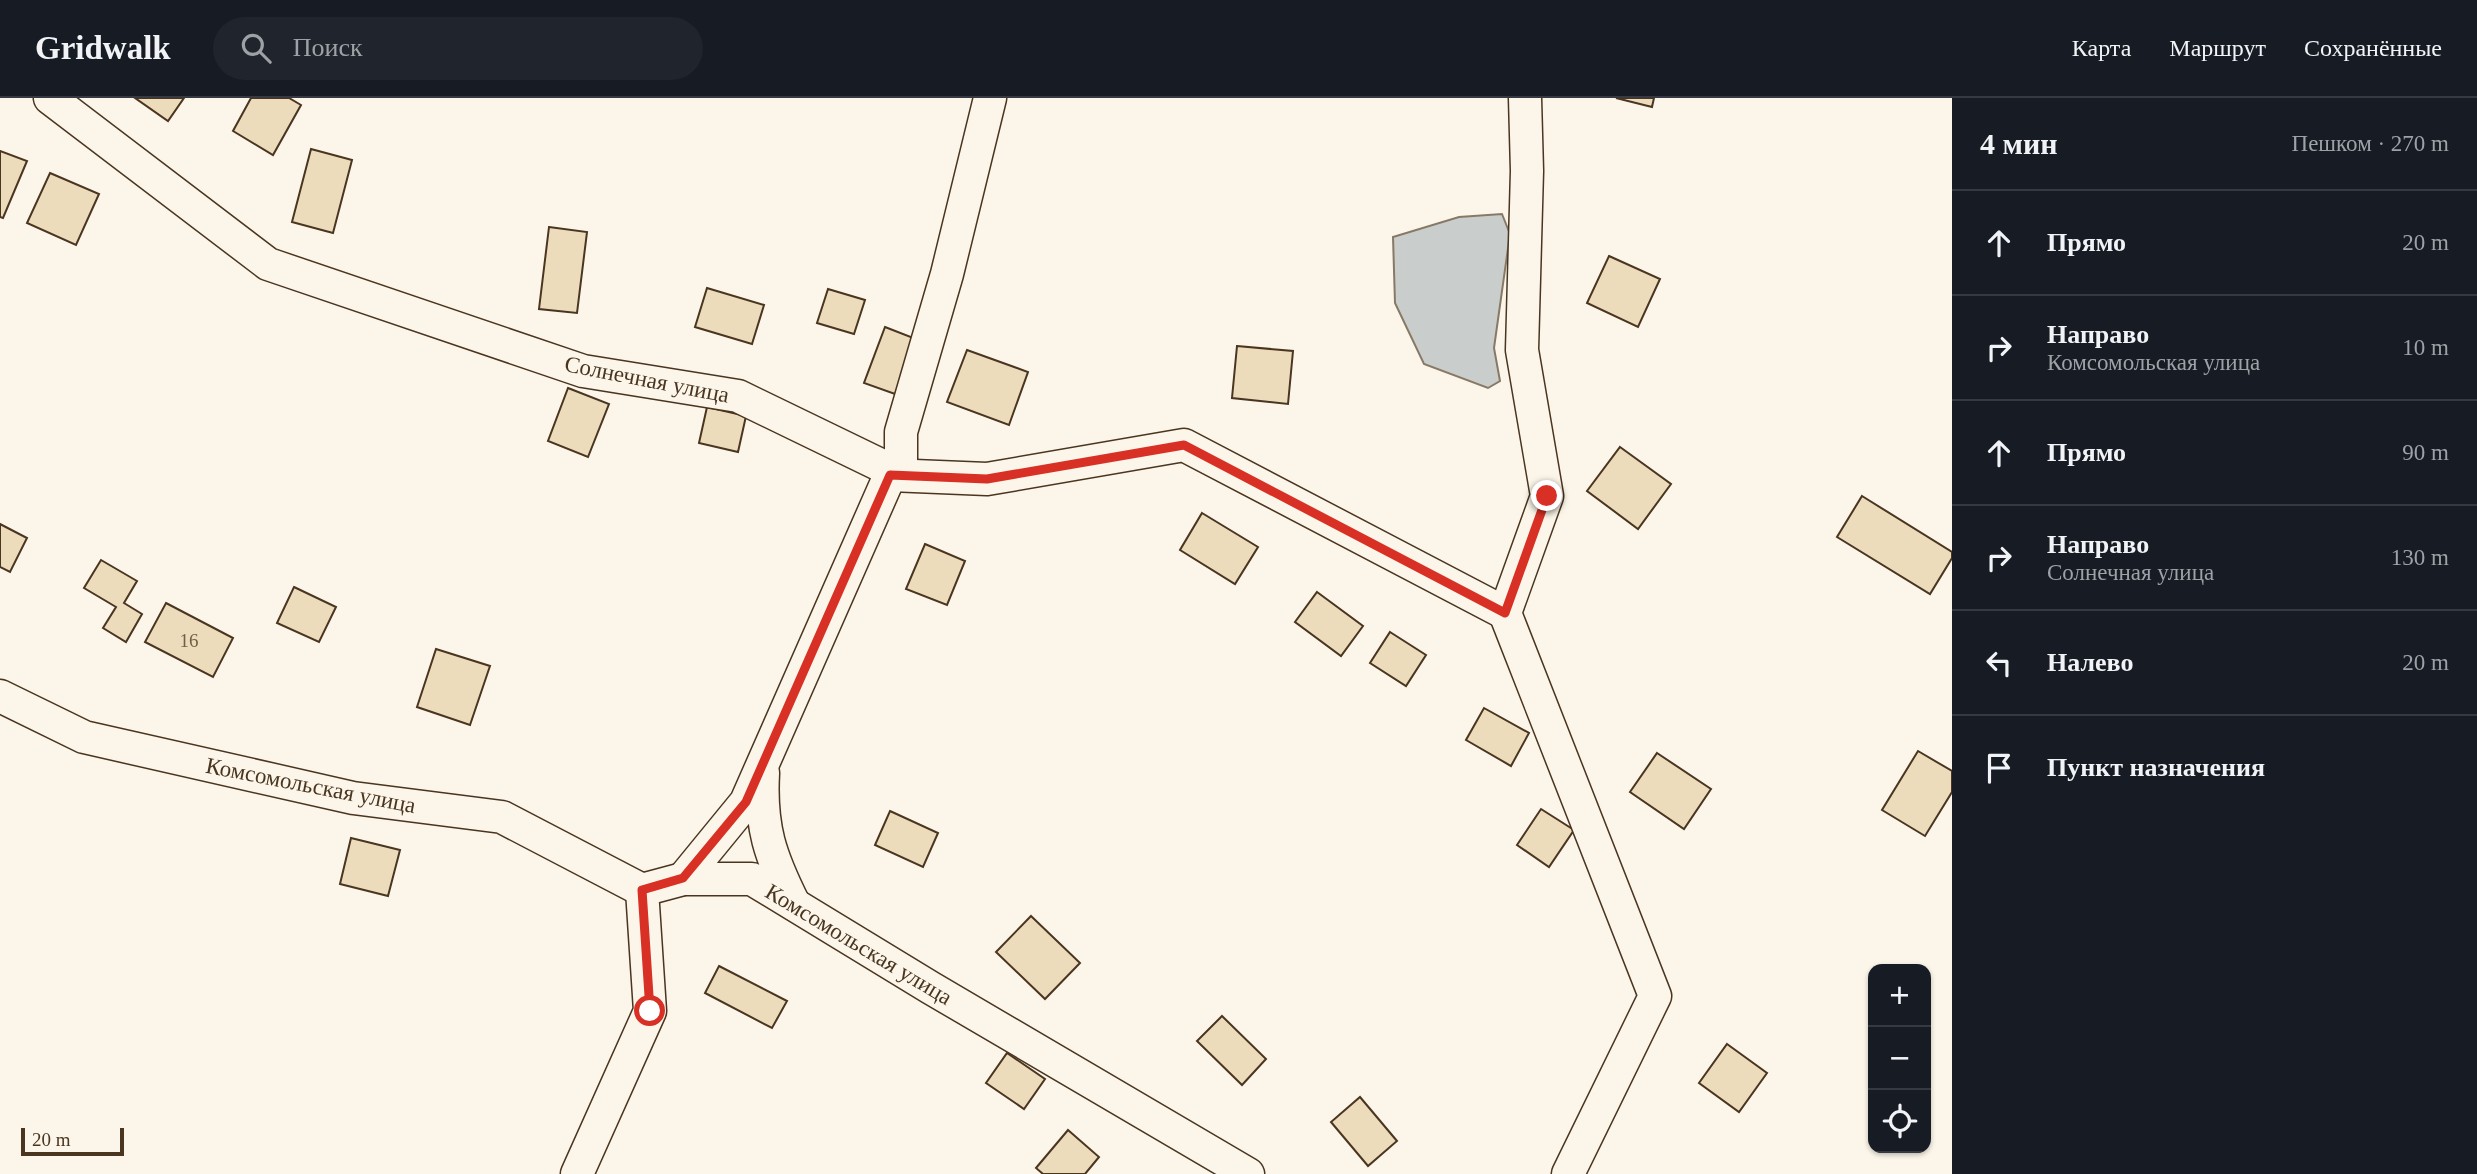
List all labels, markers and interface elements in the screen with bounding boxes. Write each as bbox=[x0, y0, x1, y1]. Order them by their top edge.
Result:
search box bbox=[213, 17, 703, 80]
icon: search bbox=[237, 29, 275, 67]
text: Gridwalk bbox=[35, 30, 171, 66]
text: Поиск bbox=[293, 33, 363, 62]
text: Карта bbox=[2072, 35, 2131, 61]
text: Маршрут bbox=[2169, 35, 2266, 61]
text: Сохранённые bbox=[2304, 35, 2442, 61]
text: 4 мин bbox=[1980, 127, 2058, 160]
text: Пешком · 270 m bbox=[2292, 131, 2449, 156]
icon: ahead bbox=[1980, 224, 2018, 262]
text: Прямо bbox=[2047, 228, 2126, 257]
text: 20 m bbox=[2402, 230, 2449, 255]
text: Направо bbox=[2047, 320, 2149, 349]
icon: right bbox=[1980, 329, 2018, 367]
text: 10 m bbox=[2402, 335, 2449, 360]
text: Комсомольская улица bbox=[2047, 350, 2260, 375]
street label: Солнечная улица bbox=[562, 351, 731, 408]
icon: ahead bbox=[1980, 434, 2018, 472]
text: Прямо bbox=[2047, 438, 2126, 467]
text: 90 m bbox=[2402, 440, 2449, 465]
route end bbox=[1531, 480, 1562, 511]
text: Направо bbox=[2047, 530, 2149, 559]
icon: right bbox=[1980, 539, 2018, 577]
text: 130 m bbox=[2391, 545, 2449, 570]
text: Солнечная улица bbox=[2047, 560, 2214, 585]
house number: 16 bbox=[180, 630, 199, 651]
icon: left bbox=[1980, 644, 2018, 682]
text: Налево bbox=[2047, 648, 2133, 677]
text: 20 m bbox=[2402, 650, 2449, 675]
icon: arrive bbox=[1980, 749, 2018, 787]
street label: Комсомольская улица bbox=[204, 753, 418, 818]
text: Пункт назначения bbox=[2047, 753, 2265, 782]
street label: Комсомольская улица bbox=[761, 879, 957, 1010]
map controls bbox=[1868, 964, 1931, 1153]
button: + bbox=[1868, 964, 1931, 1027]
route start bbox=[634, 995, 665, 1026]
button: − bbox=[1868, 1027, 1931, 1090]
button: locate bbox=[1868, 1090, 1931, 1153]
scale bar bbox=[21, 1125, 124, 1157]
text: 20 m bbox=[32, 1129, 71, 1150]

